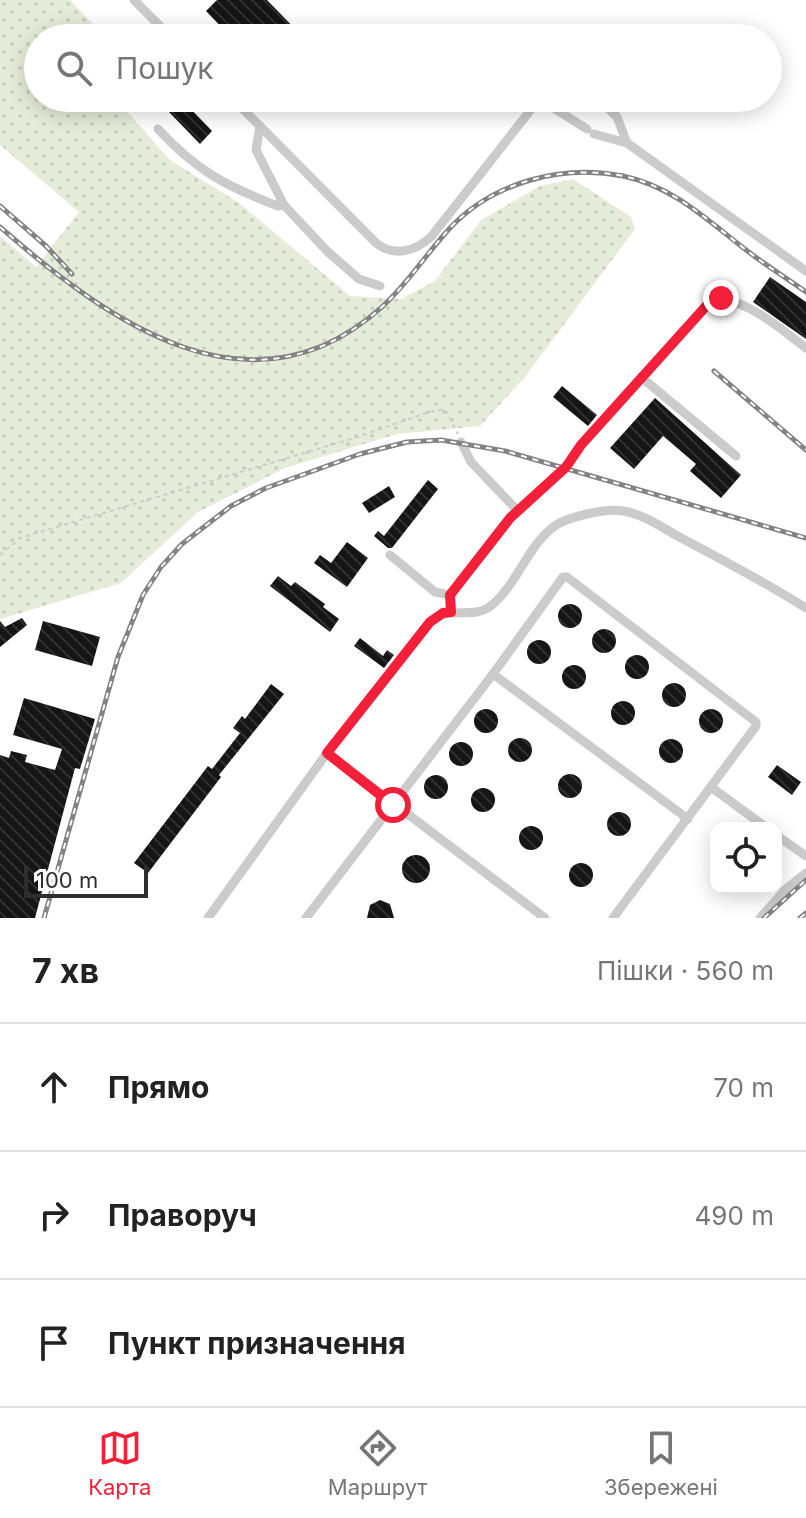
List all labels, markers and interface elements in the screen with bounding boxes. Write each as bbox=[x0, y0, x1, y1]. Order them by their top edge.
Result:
search box bbox=[24, 24, 782, 112]
icon: search bbox=[52, 46, 96, 90]
text: Пошук bbox=[116, 50, 214, 86]
route end bbox=[703, 280, 739, 316]
route start bbox=[375, 787, 411, 823]
map controls bbox=[710, 822, 782, 894]
button: locate bbox=[710, 822, 782, 894]
scale bar bbox=[24, 862, 148, 898]
text: 100 m bbox=[36, 867, 98, 893]
text: 7 хв bbox=[32, 950, 99, 991]
text: Пішки · 560 m bbox=[597, 955, 774, 986]
icon: ahead bbox=[32, 1065, 76, 1109]
text: Прямо bbox=[108, 1069, 209, 1105]
text: 70 m bbox=[713, 1072, 774, 1103]
icon: right bbox=[32, 1193, 76, 1237]
text: Праворуч bbox=[108, 1197, 257, 1233]
text: 490 m bbox=[695, 1200, 774, 1231]
icon: arrive bbox=[32, 1321, 76, 1365]
text: Пункт призначення bbox=[108, 1325, 406, 1361]
tab: Карта bbox=[88, 1426, 151, 1500]
tab: Маршрут bbox=[328, 1426, 428, 1500]
tab: Збережені bbox=[604, 1426, 718, 1500]

